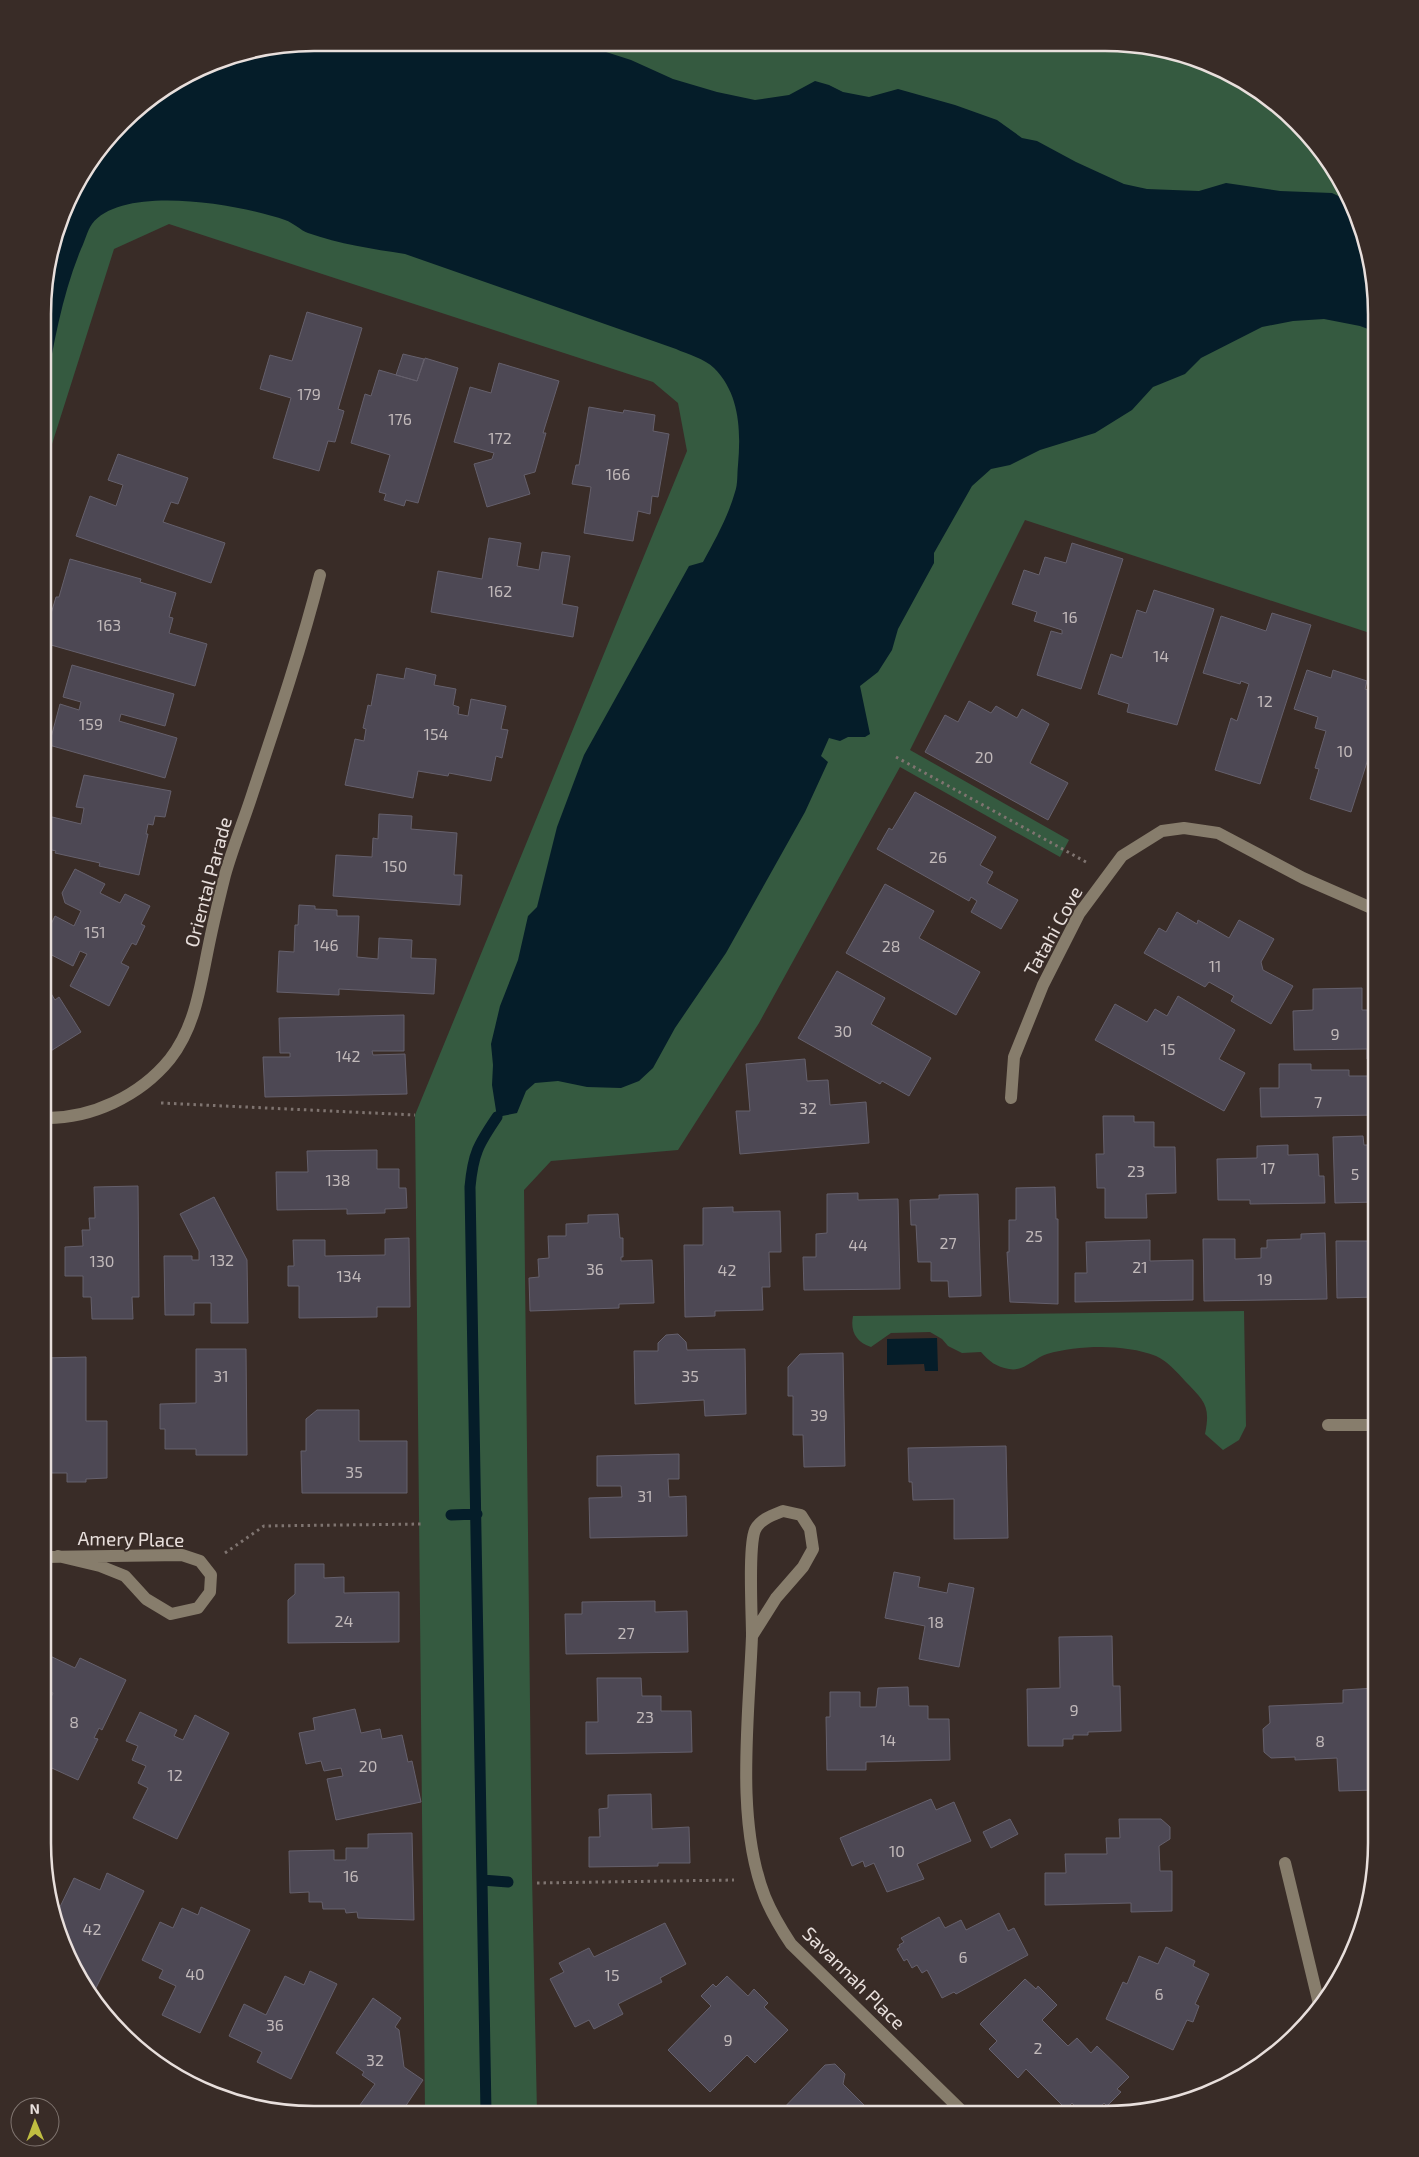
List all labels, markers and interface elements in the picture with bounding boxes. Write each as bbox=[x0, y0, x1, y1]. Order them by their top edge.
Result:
house number: 179 bbox=[297, 384, 321, 403]
house number: 176 bbox=[388, 409, 412, 428]
house number: 172 bbox=[488, 428, 512, 447]
house number: 166 bbox=[606, 464, 630, 483]
house number: 162 bbox=[488, 581, 512, 600]
house number: 16 bbox=[1062, 607, 1078, 626]
house number: 163 bbox=[97, 615, 121, 634]
house number: 14 bbox=[1153, 646, 1169, 665]
house number: 12 bbox=[1257, 691, 1273, 710]
house number: 159 bbox=[79, 714, 103, 733]
house number: 154 bbox=[424, 724, 449, 743]
house number: 10 bbox=[1337, 741, 1353, 760]
house number: 20 bbox=[975, 747, 993, 766]
street label: Oriental Parade bbox=[179, 814, 236, 950]
house number: 26 bbox=[929, 847, 947, 866]
house number: 150 bbox=[383, 856, 407, 875]
street label: Tatahi Cove bbox=[1019, 882, 1087, 980]
house number: 151 bbox=[84, 922, 106, 941]
house number: 146 bbox=[313, 935, 339, 954]
house number: 28 bbox=[882, 936, 900, 955]
house number: 11 bbox=[1209, 956, 1221, 975]
house number: 30 bbox=[834, 1021, 852, 1040]
house number: 9 bbox=[1330, 1024, 1340, 1043]
house number: 15 bbox=[1161, 1039, 1175, 1058]
house number: 142 bbox=[335, 1046, 361, 1065]
house number: 7 bbox=[1314, 1092, 1322, 1111]
house number: 32 bbox=[799, 1098, 817, 1117]
house number: 17 bbox=[1261, 1158, 1275, 1177]
house number: 23 bbox=[1127, 1161, 1145, 1180]
house number: 5 bbox=[1351, 1164, 1359, 1183]
house number: 138 bbox=[326, 1170, 350, 1189]
house number: 25 bbox=[1025, 1226, 1043, 1245]
house number: 27 bbox=[939, 1233, 957, 1252]
house number: 44 bbox=[848, 1235, 868, 1254]
house number: 132 bbox=[210, 1250, 234, 1269]
house number: 130 bbox=[90, 1251, 114, 1270]
house number: 21 bbox=[1132, 1257, 1148, 1276]
house number: 36 bbox=[586, 1259, 604, 1278]
house number: 42 bbox=[718, 1260, 736, 1279]
house number: 134 bbox=[336, 1266, 362, 1285]
house number: 19 bbox=[1257, 1269, 1273, 1288]
house number: 31 bbox=[213, 1366, 229, 1385]
house number: 35 bbox=[681, 1366, 699, 1385]
house number: 39 bbox=[810, 1405, 828, 1424]
house number: 35 bbox=[345, 1462, 363, 1481]
house number: 31 bbox=[637, 1486, 653, 1505]
street label: Amery Place bbox=[77, 1526, 185, 1551]
house number: 24 bbox=[335, 1611, 354, 1630]
house number: 18 bbox=[928, 1612, 944, 1631]
house number: 27 bbox=[617, 1623, 635, 1642]
house number: 9 bbox=[1069, 1700, 1079, 1719]
house number: 23 bbox=[636, 1707, 654, 1726]
house number: 8 bbox=[69, 1712, 79, 1731]
house number: 14 bbox=[880, 1730, 896, 1749]
house number: 8 bbox=[1315, 1731, 1325, 1750]
house number: 20 bbox=[359, 1756, 377, 1775]
house number: 12 bbox=[167, 1765, 183, 1784]
house number: 10 bbox=[889, 1841, 905, 1860]
house number: 16 bbox=[343, 1866, 359, 1885]
house number: 42 bbox=[83, 1919, 101, 1938]
street label: Savannah Place bbox=[798, 1921, 911, 2034]
house number: 6 bbox=[958, 1947, 968, 1966]
house number: 40 bbox=[185, 1964, 205, 1983]
house number: 15 bbox=[605, 1965, 619, 1984]
house number: 6 bbox=[1154, 1984, 1164, 2003]
house number: 36 bbox=[266, 2015, 284, 2034]
house number: 9 bbox=[723, 2030, 733, 2049]
house number: 2 bbox=[1034, 2038, 1043, 2057]
house number: 32 bbox=[366, 2050, 384, 2069]
north arrow bbox=[10, 2097, 60, 2147]
text: N bbox=[30, 2100, 40, 2117]

